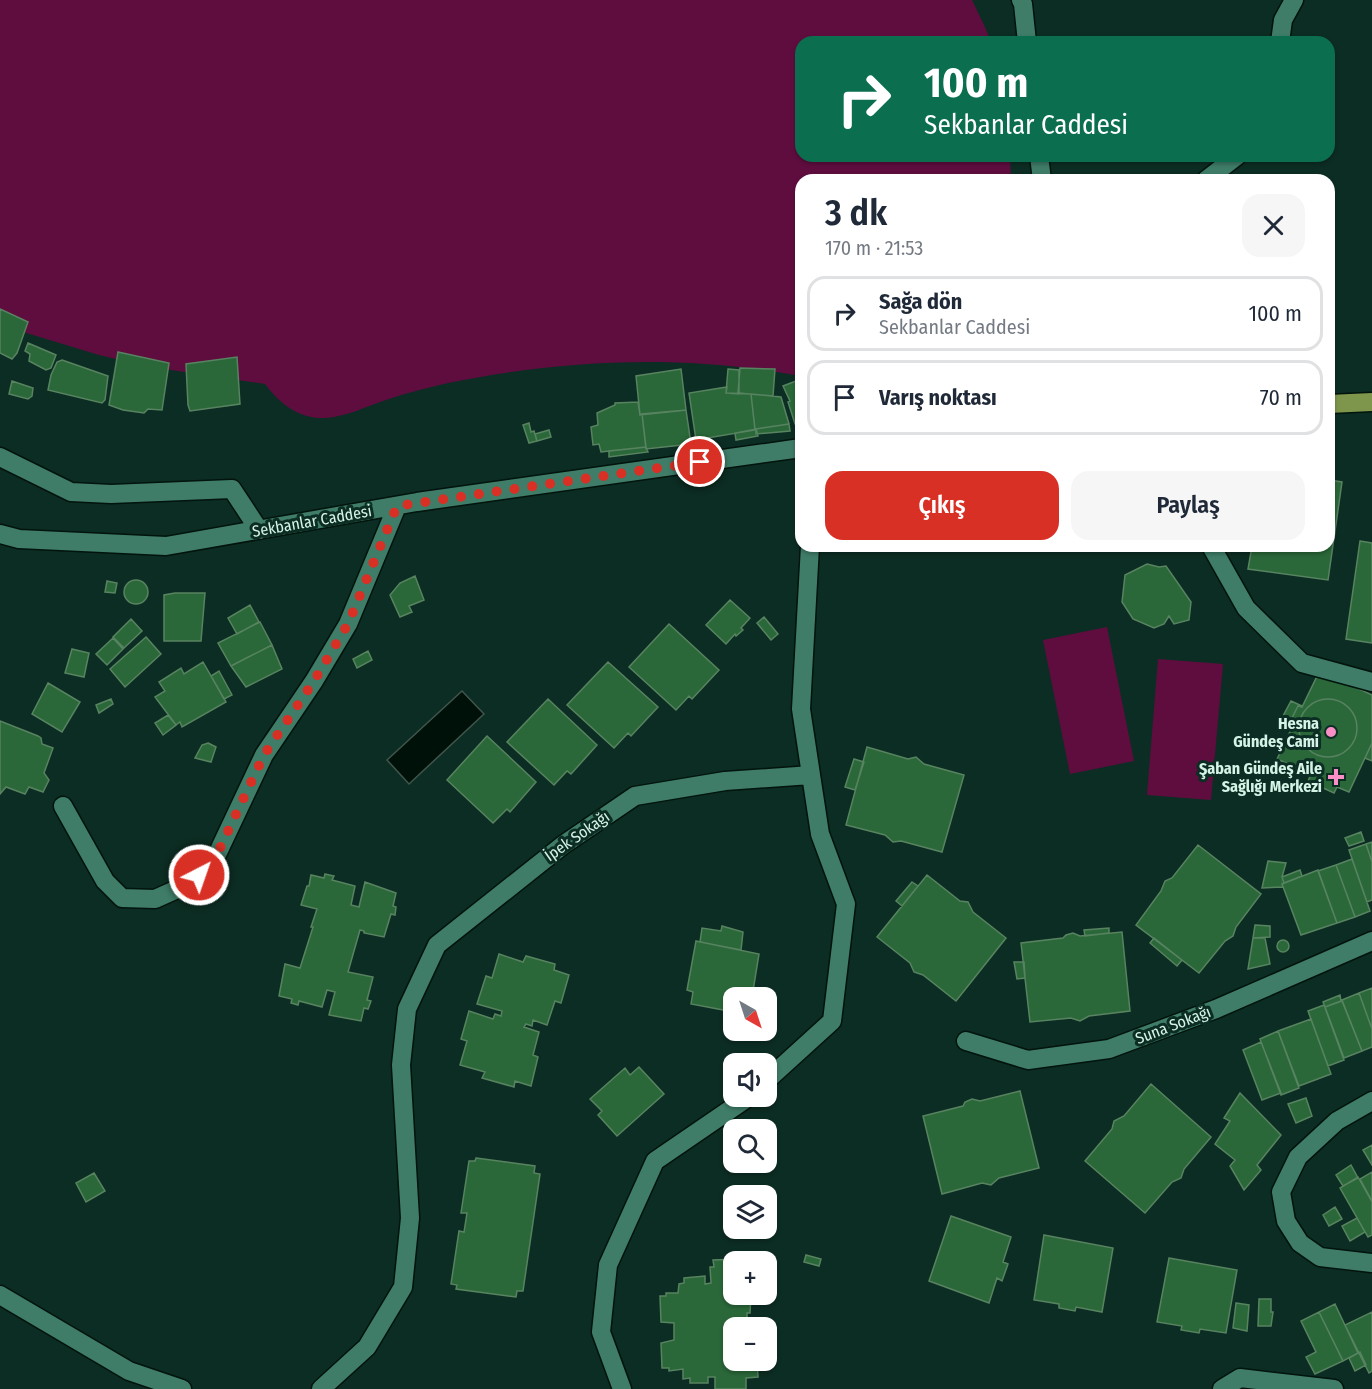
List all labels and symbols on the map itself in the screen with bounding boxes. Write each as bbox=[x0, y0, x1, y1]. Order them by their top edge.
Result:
pin bbox=[674, 436, 725, 487]
street label: Sekbanlar Caddesi bbox=[251, 501, 373, 541]
place label: Hesna Gündeş Cami bbox=[1233, 714, 1319, 752]
marker: Hesna Gündeş Cami bbox=[1324, 725, 1338, 739]
place label: Şaban Gündeş Aile Sağlığı Merkezi bbox=[1199, 759, 1322, 796]
marker: Şaban Gündeş Aile Sağlığı Merkezi bbox=[1327, 768, 1345, 786]
street label: İpek Sokağı bbox=[541, 807, 613, 865]
position arrow bbox=[167, 843, 231, 907]
north arrow bbox=[723, 987, 777, 1041]
street label: Suna Sokağı bbox=[1133, 1002, 1213, 1048]

